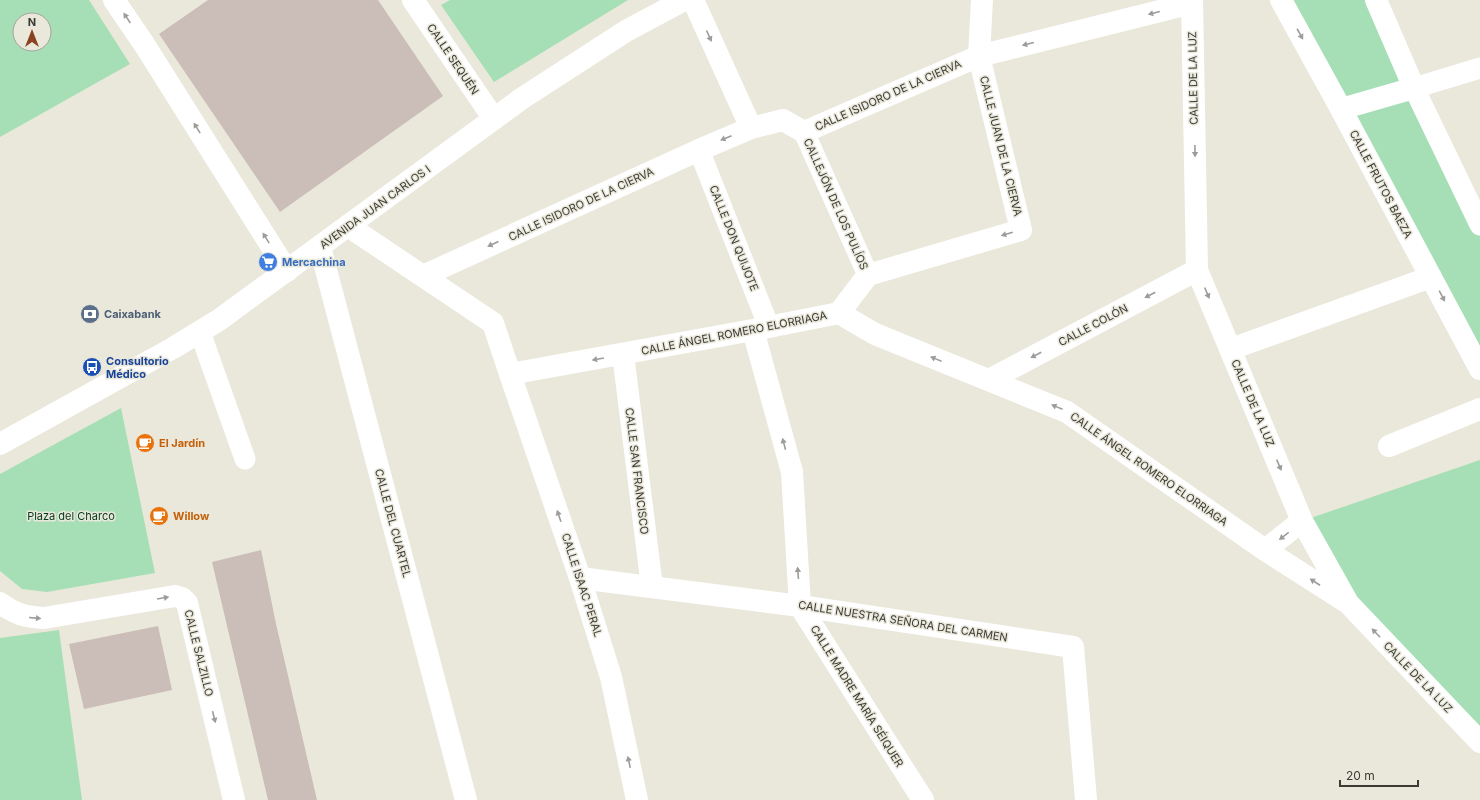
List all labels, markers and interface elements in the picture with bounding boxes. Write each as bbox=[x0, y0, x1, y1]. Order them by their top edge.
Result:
one-way arrow bbox=[1148, 10, 1160, 16]
north arrow bbox=[12, 12, 52, 52]
one-way arrow bbox=[123, 13, 131, 24]
text: N bbox=[28, 15, 36, 29]
street label: CALLE SEQUÉN bbox=[424, 21, 482, 97]
one-way arrow bbox=[1296, 28, 1303, 40]
one-way arrow bbox=[706, 30, 712, 41]
street label: CALLE DE LA LUZ bbox=[1185, 31, 1201, 125]
one-way arrow bbox=[1022, 41, 1034, 47]
street label: CALLE ISIDORO DE LA CIERVA bbox=[813, 56, 964, 134]
street label: CALLE JUAN DE LA CIERVA bbox=[977, 74, 1025, 218]
one-way arrow bbox=[193, 123, 201, 133]
street label: CALLE FRUTOS BAEZA bbox=[1347, 127, 1416, 241]
one-way arrow bbox=[721, 135, 732, 141]
street label: CALLEJÓN DE LOS PULÍOS bbox=[801, 136, 871, 272]
one-way arrow bbox=[1192, 145, 1198, 158]
street label: AVENIDA JUAN CARLOS I bbox=[317, 162, 433, 252]
street label: CALLE ISIDORO DE LA CIERVA bbox=[506, 164, 656, 244]
street label: CALLE DON QUIJOTE bbox=[706, 183, 762, 293]
one-way arrow bbox=[1001, 231, 1013, 237]
one-way arrow bbox=[262, 233, 270, 243]
one-way arrow bbox=[487, 241, 499, 247]
supermarket icon: Mercachina bbox=[257, 251, 279, 273]
place label: Mercachina bbox=[282, 255, 346, 269]
one-way arrow bbox=[1204, 287, 1210, 298]
one-way arrow bbox=[1438, 290, 1445, 302]
one-way arrow bbox=[1145, 291, 1156, 298]
street label: CALLE COLÓN bbox=[1056, 301, 1130, 349]
bank icon: Caixabank bbox=[79, 303, 101, 325]
place label: Caixabank bbox=[104, 307, 162, 321]
street label: CALLE ÁNGEL ROMERO ELORRIAGA bbox=[640, 308, 828, 358]
one-way arrow bbox=[1030, 352, 1041, 359]
place label: Consultorio Médico bbox=[106, 354, 169, 381]
one-way arrow bbox=[930, 355, 942, 361]
bus stop icon: Consultorio Médico bbox=[81, 356, 103, 378]
one-way arrow bbox=[591, 356, 604, 362]
street label: CALLE DE LA LUZ bbox=[1228, 357, 1278, 449]
one-way arrow bbox=[1050, 404, 1062, 410]
street label: CALLE SAN FRANCISCO bbox=[622, 407, 652, 535]
street label: CALLE ÁNGEL ROMERO ELORRIAGA bbox=[1068, 409, 1231, 529]
cafe icon: El Jardín bbox=[134, 432, 156, 454]
place label: El Jardín bbox=[159, 436, 205, 450]
one-way arrow bbox=[781, 438, 787, 450]
one-way arrow bbox=[1276, 459, 1282, 470]
street label: CALLE DEL CUARTEL bbox=[372, 467, 414, 579]
cafe icon: Willow bbox=[148, 505, 170, 527]
park label: Plaza del Charco bbox=[27, 509, 115, 523]
place label: Willow bbox=[173, 509, 210, 523]
one-way arrow bbox=[556, 510, 562, 522]
street label: CALLE ISAAC PERAL bbox=[559, 531, 605, 639]
one-way arrow bbox=[1278, 531, 1289, 540]
one-way arrow bbox=[795, 567, 802, 579]
one-way arrow bbox=[1310, 578, 1320, 586]
one-way arrow bbox=[157, 594, 169, 600]
street label: CALLE NUESTRA SEÑORA DEL CARMEN bbox=[797, 598, 1009, 644]
street label: CALLE SALZILLO bbox=[181, 608, 217, 698]
one-way arrow bbox=[29, 614, 41, 621]
street label: CALLE MADRE MARÍA SÉIQUER bbox=[807, 622, 907, 770]
one-way arrow bbox=[1371, 628, 1381, 638]
street label: CALLE DE LA LUZ bbox=[1381, 639, 1456, 716]
one-way arrow bbox=[212, 711, 218, 723]
one-way arrow bbox=[626, 756, 632, 768]
scale bar bbox=[1340, 762, 1418, 788]
text: 20 m bbox=[1346, 768, 1375, 783]

